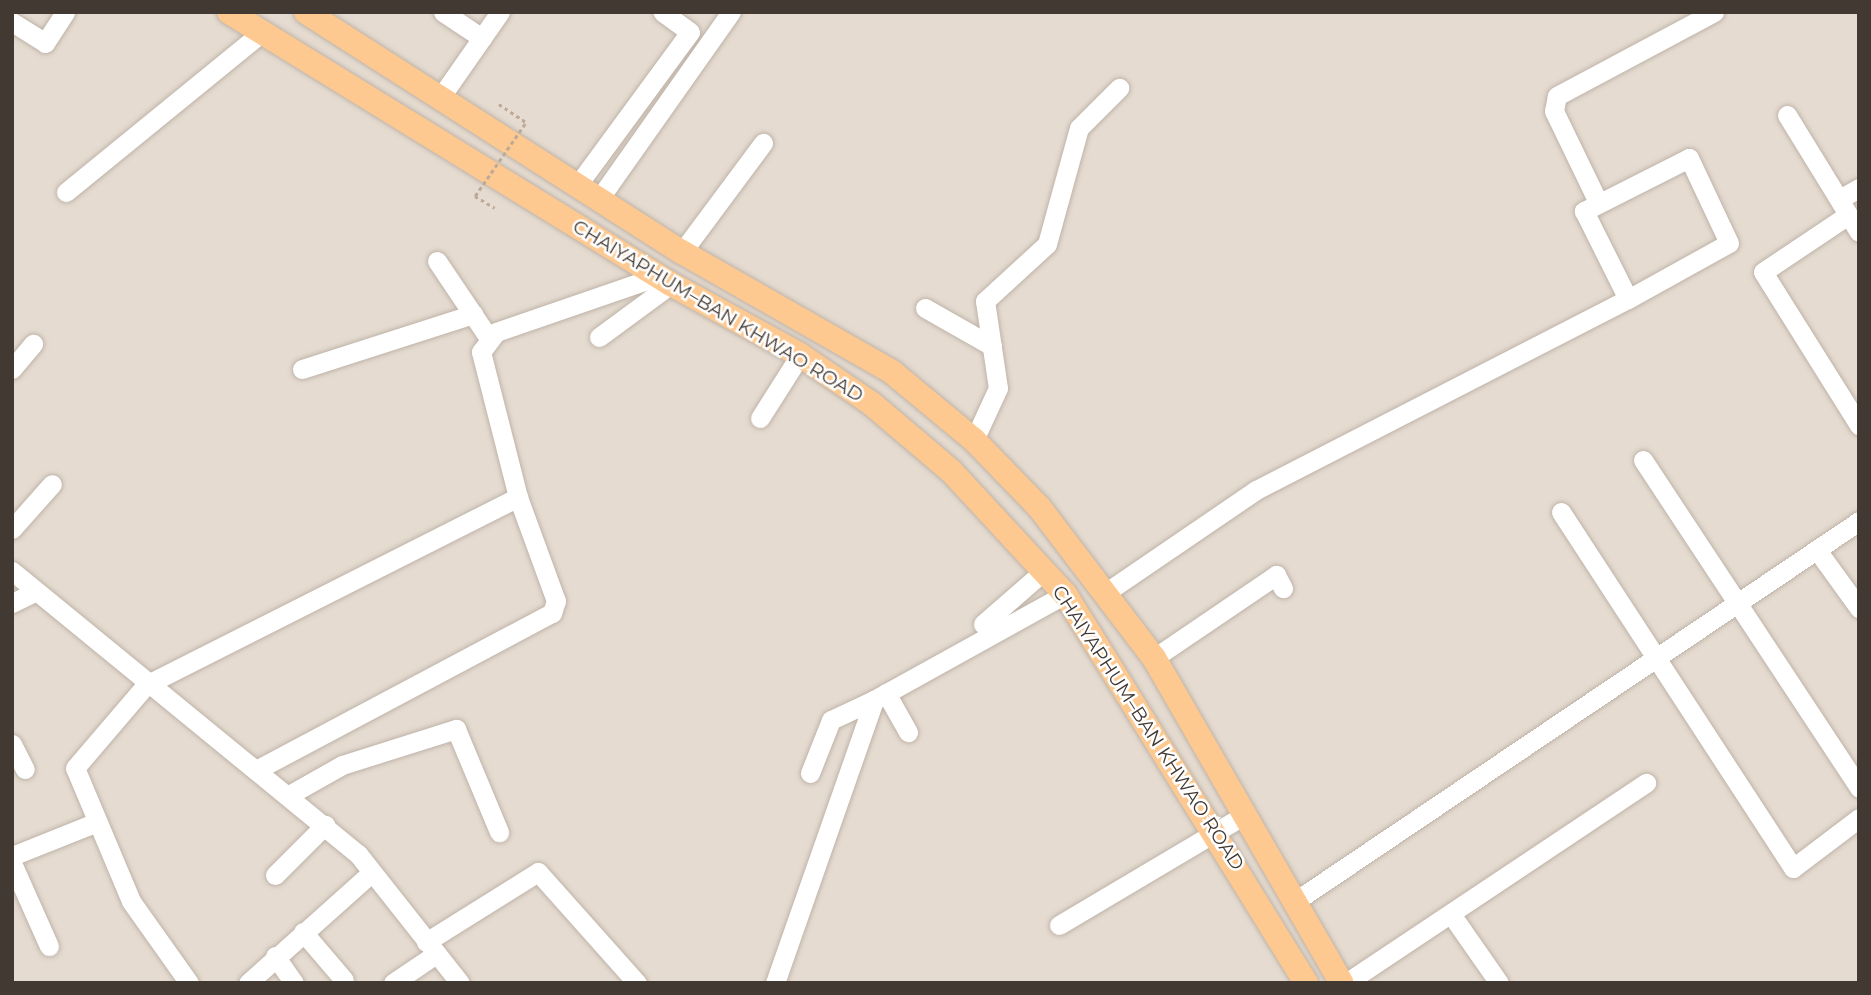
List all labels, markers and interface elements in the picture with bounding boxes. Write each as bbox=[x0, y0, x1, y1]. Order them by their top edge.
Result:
street label: CHAIYAPHUM–BAN KHWAO ROAD bbox=[569, 215, 867, 407]
street label: CHAIYAPHUM–BAN KHWAO ROAD bbox=[1047, 581, 1249, 875]

